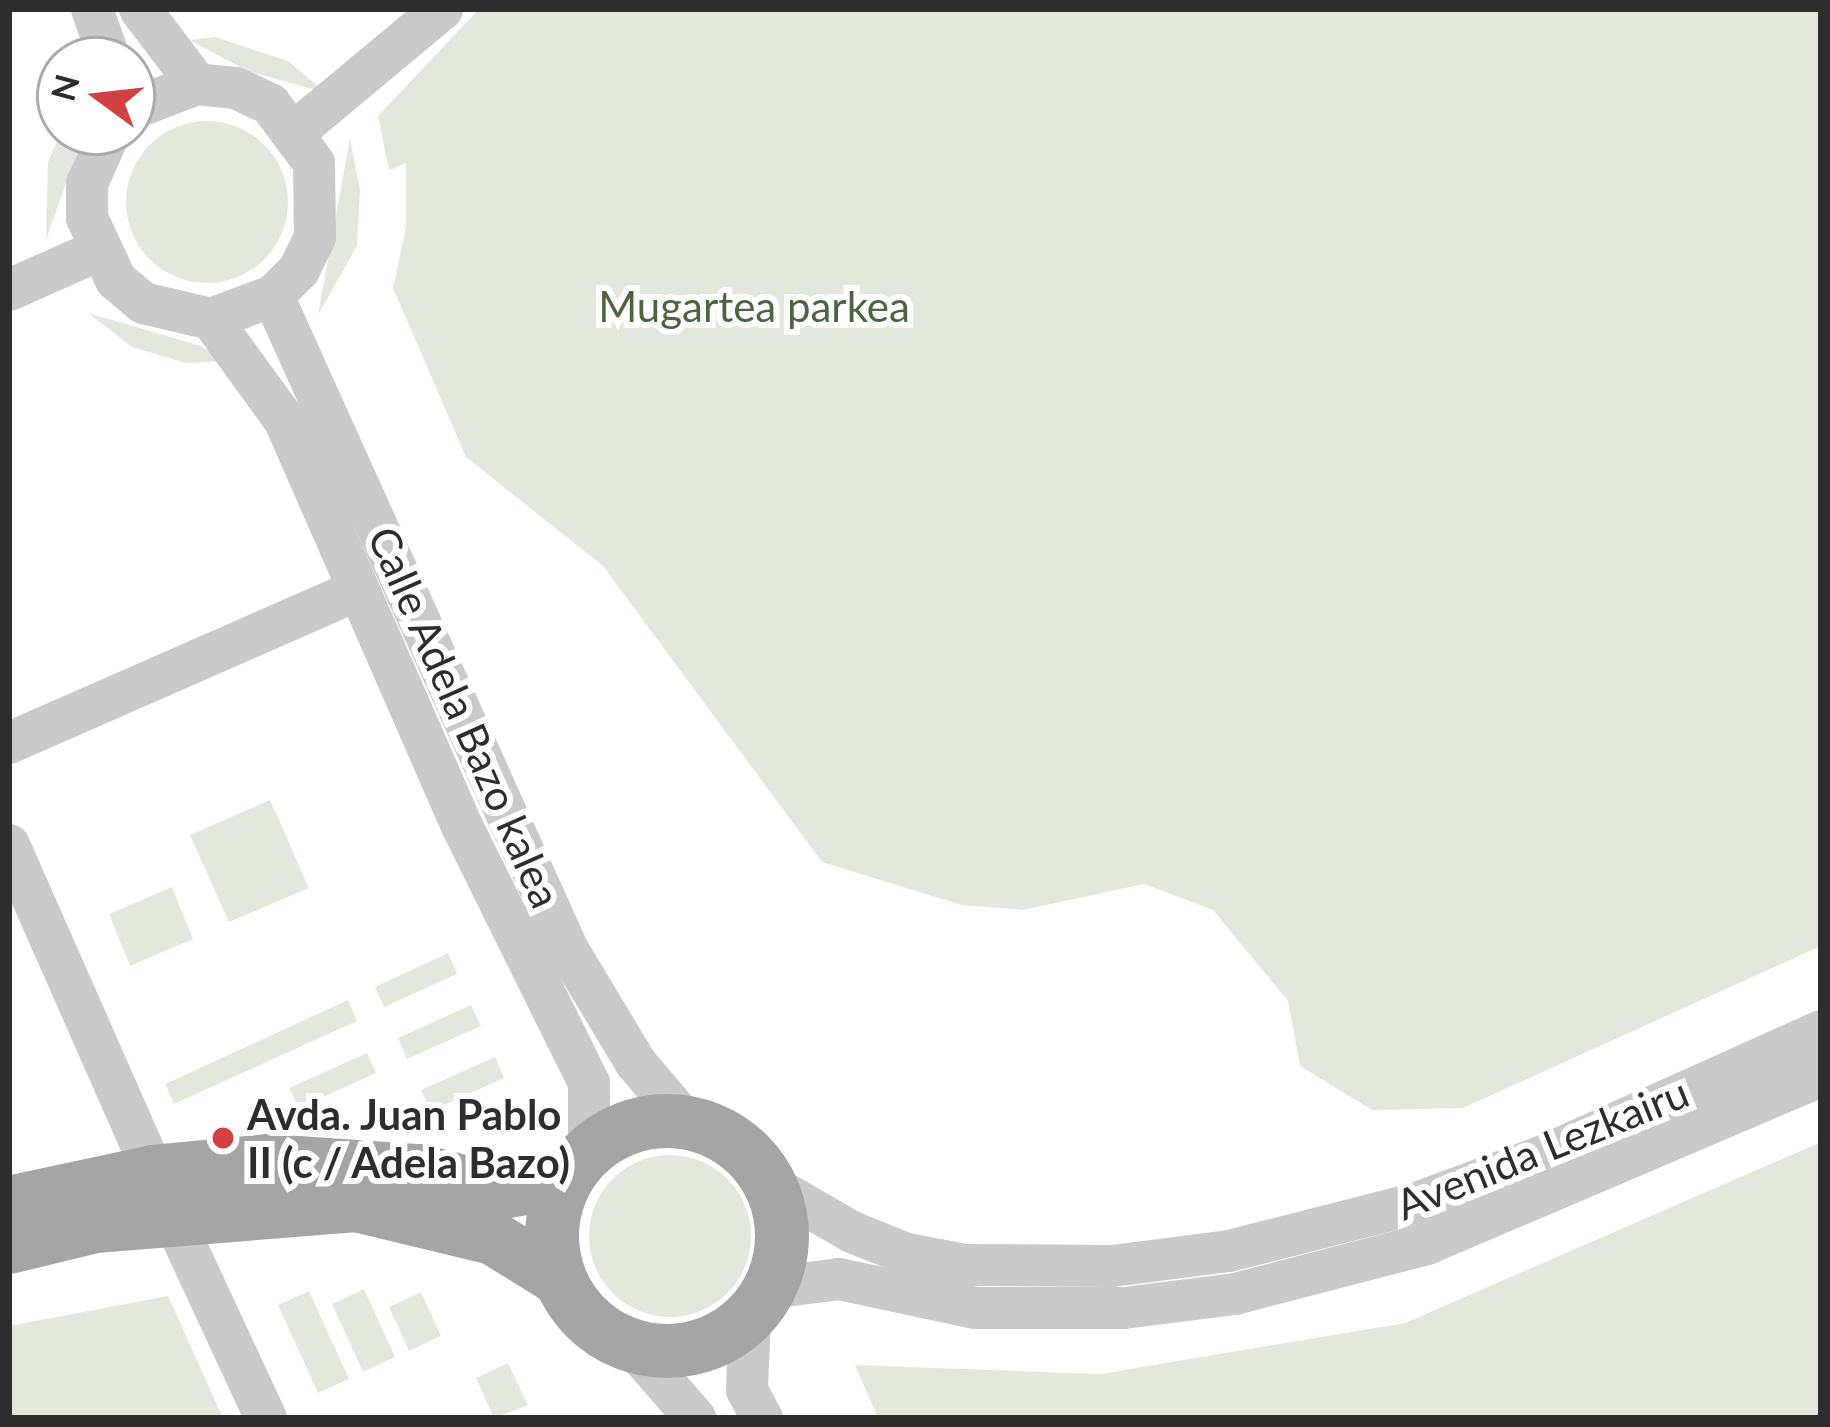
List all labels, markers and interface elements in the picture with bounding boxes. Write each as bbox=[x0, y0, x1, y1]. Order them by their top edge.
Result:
north arrow bbox=[36, 36, 156, 156]
text: N bbox=[42, 70, 87, 105]
park label: Mugartea parkea bbox=[598, 281, 910, 331]
street label: Calle Adela Bazo kalea bbox=[358, 518, 572, 916]
street label: Avenida Lezkairu bbox=[1388, 1066, 1696, 1230]
place label: Avda. Juan Pablo II (c / Adela Bazo) bbox=[247, 1089, 572, 1188]
marker: Avda. Juan Pablo II (c / Adela Bazo) bbox=[210, 1125, 236, 1151]

